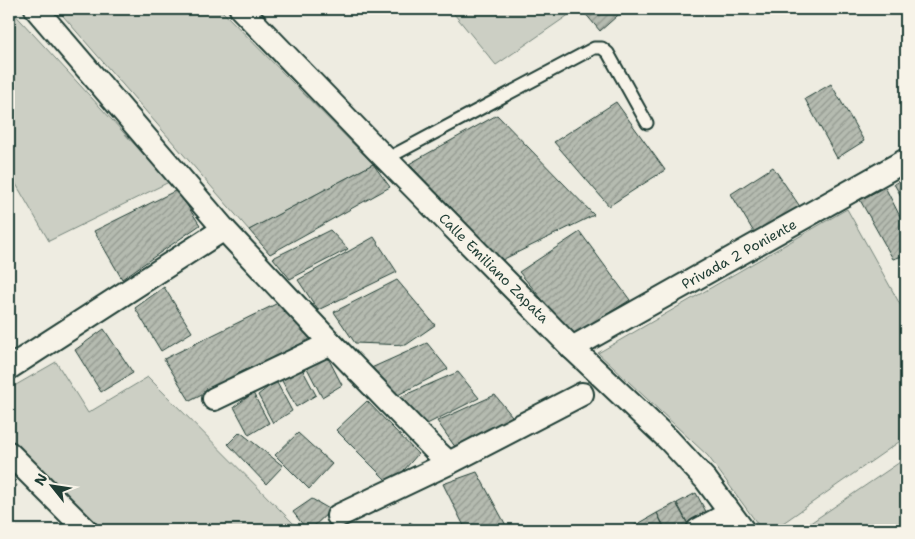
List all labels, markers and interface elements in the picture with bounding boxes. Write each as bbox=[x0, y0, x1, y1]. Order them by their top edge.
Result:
street label: Calle Emiliano Zapata bbox=[435, 209, 553, 327]
street label: Privada 2 Poniente bbox=[678, 215, 800, 293]
north arrow bbox=[28, 462, 78, 512]
text: N bbox=[30, 470, 51, 489]

